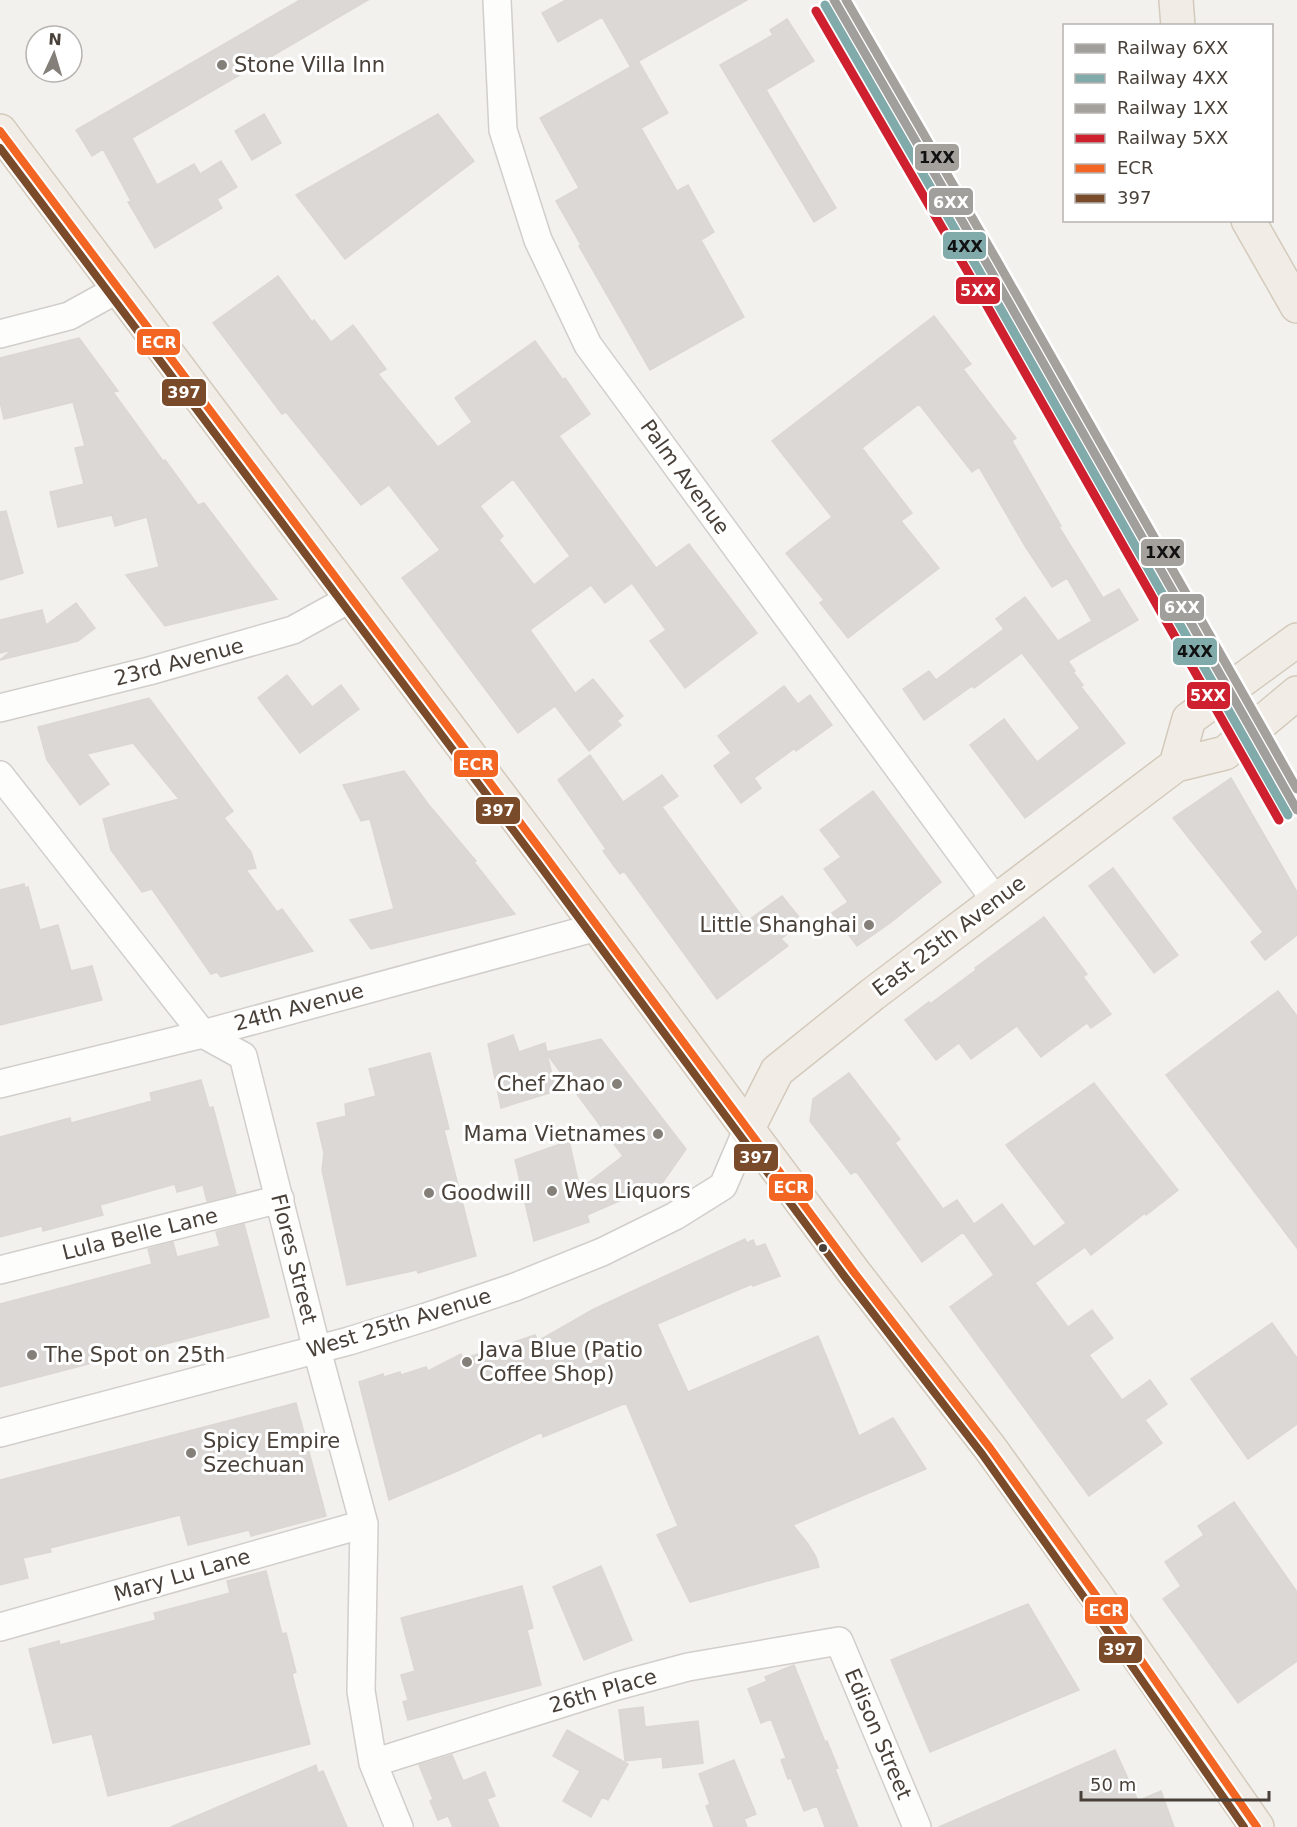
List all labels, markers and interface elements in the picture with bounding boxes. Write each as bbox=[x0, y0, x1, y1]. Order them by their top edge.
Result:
north arrow bbox=[24, 24, 84, 84]
legend bbox=[1063, 24, 1273, 222]
text: N bbox=[48, 30, 62, 49]
text: Railway 6XX bbox=[1117, 37, 1228, 58]
place label: Stone Villa Inn bbox=[234, 53, 385, 77]
marker: Stone Villa Inn bbox=[215, 58, 229, 72]
text: Railway 4XX bbox=[1117, 67, 1228, 88]
text: Railway 1XX bbox=[1117, 97, 1228, 118]
text: Railway 5XX bbox=[1117, 127, 1228, 148]
line badge: 1XX bbox=[914, 143, 960, 172]
text: 1XX bbox=[919, 148, 956, 167]
text: ECR bbox=[1117, 157, 1153, 178]
line badge: 6XX bbox=[928, 187, 974, 216]
text: 397 bbox=[1117, 187, 1151, 208]
text: 6XX bbox=[933, 193, 970, 212]
line badge: 4XX bbox=[942, 231, 987, 260]
text: 4XX bbox=[947, 237, 984, 256]
line badge: 5XX bbox=[955, 276, 1001, 305]
text: 5XX bbox=[960, 281, 997, 300]
line badge: ECR bbox=[136, 328, 181, 356]
text: ECR bbox=[142, 333, 177, 352]
line badge: 397 bbox=[161, 378, 207, 407]
text: 397 bbox=[167, 383, 201, 402]
street label: Palm Avenue bbox=[635, 415, 735, 539]
line badge: 1XX bbox=[1140, 538, 1185, 567]
text: 1XX bbox=[1145, 543, 1182, 562]
line badge: 6XX bbox=[1159, 593, 1205, 622]
text: 6XX bbox=[1164, 598, 1201, 617]
street label: 23rd Avenue bbox=[112, 633, 246, 691]
line badge: 4XX bbox=[1172, 637, 1218, 666]
text: 4XX bbox=[1177, 642, 1214, 661]
line badge: 5XX bbox=[1186, 681, 1231, 710]
text: 5XX bbox=[1190, 686, 1227, 705]
line badge: ECR bbox=[453, 749, 499, 778]
text: ECR bbox=[459, 755, 494, 774]
line badge: 397 bbox=[475, 796, 521, 825]
text: 397 bbox=[481, 801, 515, 820]
street label: East 25th Avenue bbox=[868, 871, 1030, 1001]
place label: Little Shanghai bbox=[699, 913, 857, 937]
marker: Little Shanghai bbox=[862, 918, 876, 932]
street label: 24th Avenue bbox=[232, 978, 366, 1036]
place label: Chef Zhao bbox=[497, 1072, 605, 1096]
marker: Chef Zhao bbox=[610, 1077, 624, 1091]
place label: Mama Vietnames bbox=[464, 1122, 646, 1146]
marker: Mama Vietnames bbox=[651, 1127, 665, 1141]
line badge: 397 bbox=[733, 1143, 779, 1172]
text: 397 bbox=[739, 1148, 773, 1167]
line badge: ECR bbox=[768, 1173, 814, 1202]
text: ECR bbox=[774, 1178, 809, 1197]
place label: Wes Liquors bbox=[564, 1179, 691, 1203]
place label: Goodwill bbox=[441, 1181, 531, 1205]
marker: Wes Liquors bbox=[545, 1184, 559, 1198]
marker: Goodwill bbox=[422, 1186, 436, 1200]
street label: Flores Street bbox=[266, 1191, 322, 1327]
street label: Lula Belle Lane bbox=[60, 1203, 220, 1265]
unlabelled marker bbox=[817, 1242, 829, 1254]
street label: West 25th Avenue bbox=[304, 1284, 494, 1362]
place label: Java Blue (Patio Coffee Shop) bbox=[477, 1338, 643, 1386]
place label: The Spot on 25th bbox=[43, 1343, 225, 1367]
marker: The Spot on 25th bbox=[25, 1348, 39, 1362]
marker: Java Blue (Patio Coffee Shop) bbox=[460, 1355, 474, 1369]
place label: Spicy Empire Szechuan bbox=[203, 1429, 340, 1477]
marker: Spicy Empire Szechuan bbox=[184, 1446, 198, 1460]
street label: Mary Lu Lane bbox=[111, 1544, 253, 1606]
line badge: ECR bbox=[1084, 1596, 1129, 1625]
text: ECR bbox=[1089, 1601, 1124, 1620]
line badge: 397 bbox=[1098, 1635, 1143, 1664]
text: 397 bbox=[1103, 1640, 1137, 1659]
street label: 26th Place bbox=[546, 1664, 660, 1718]
street label: Edison Street bbox=[840, 1665, 916, 1803]
scale bar bbox=[1081, 1764, 1268, 1802]
text: 50 m bbox=[1090, 1774, 1136, 1795]

